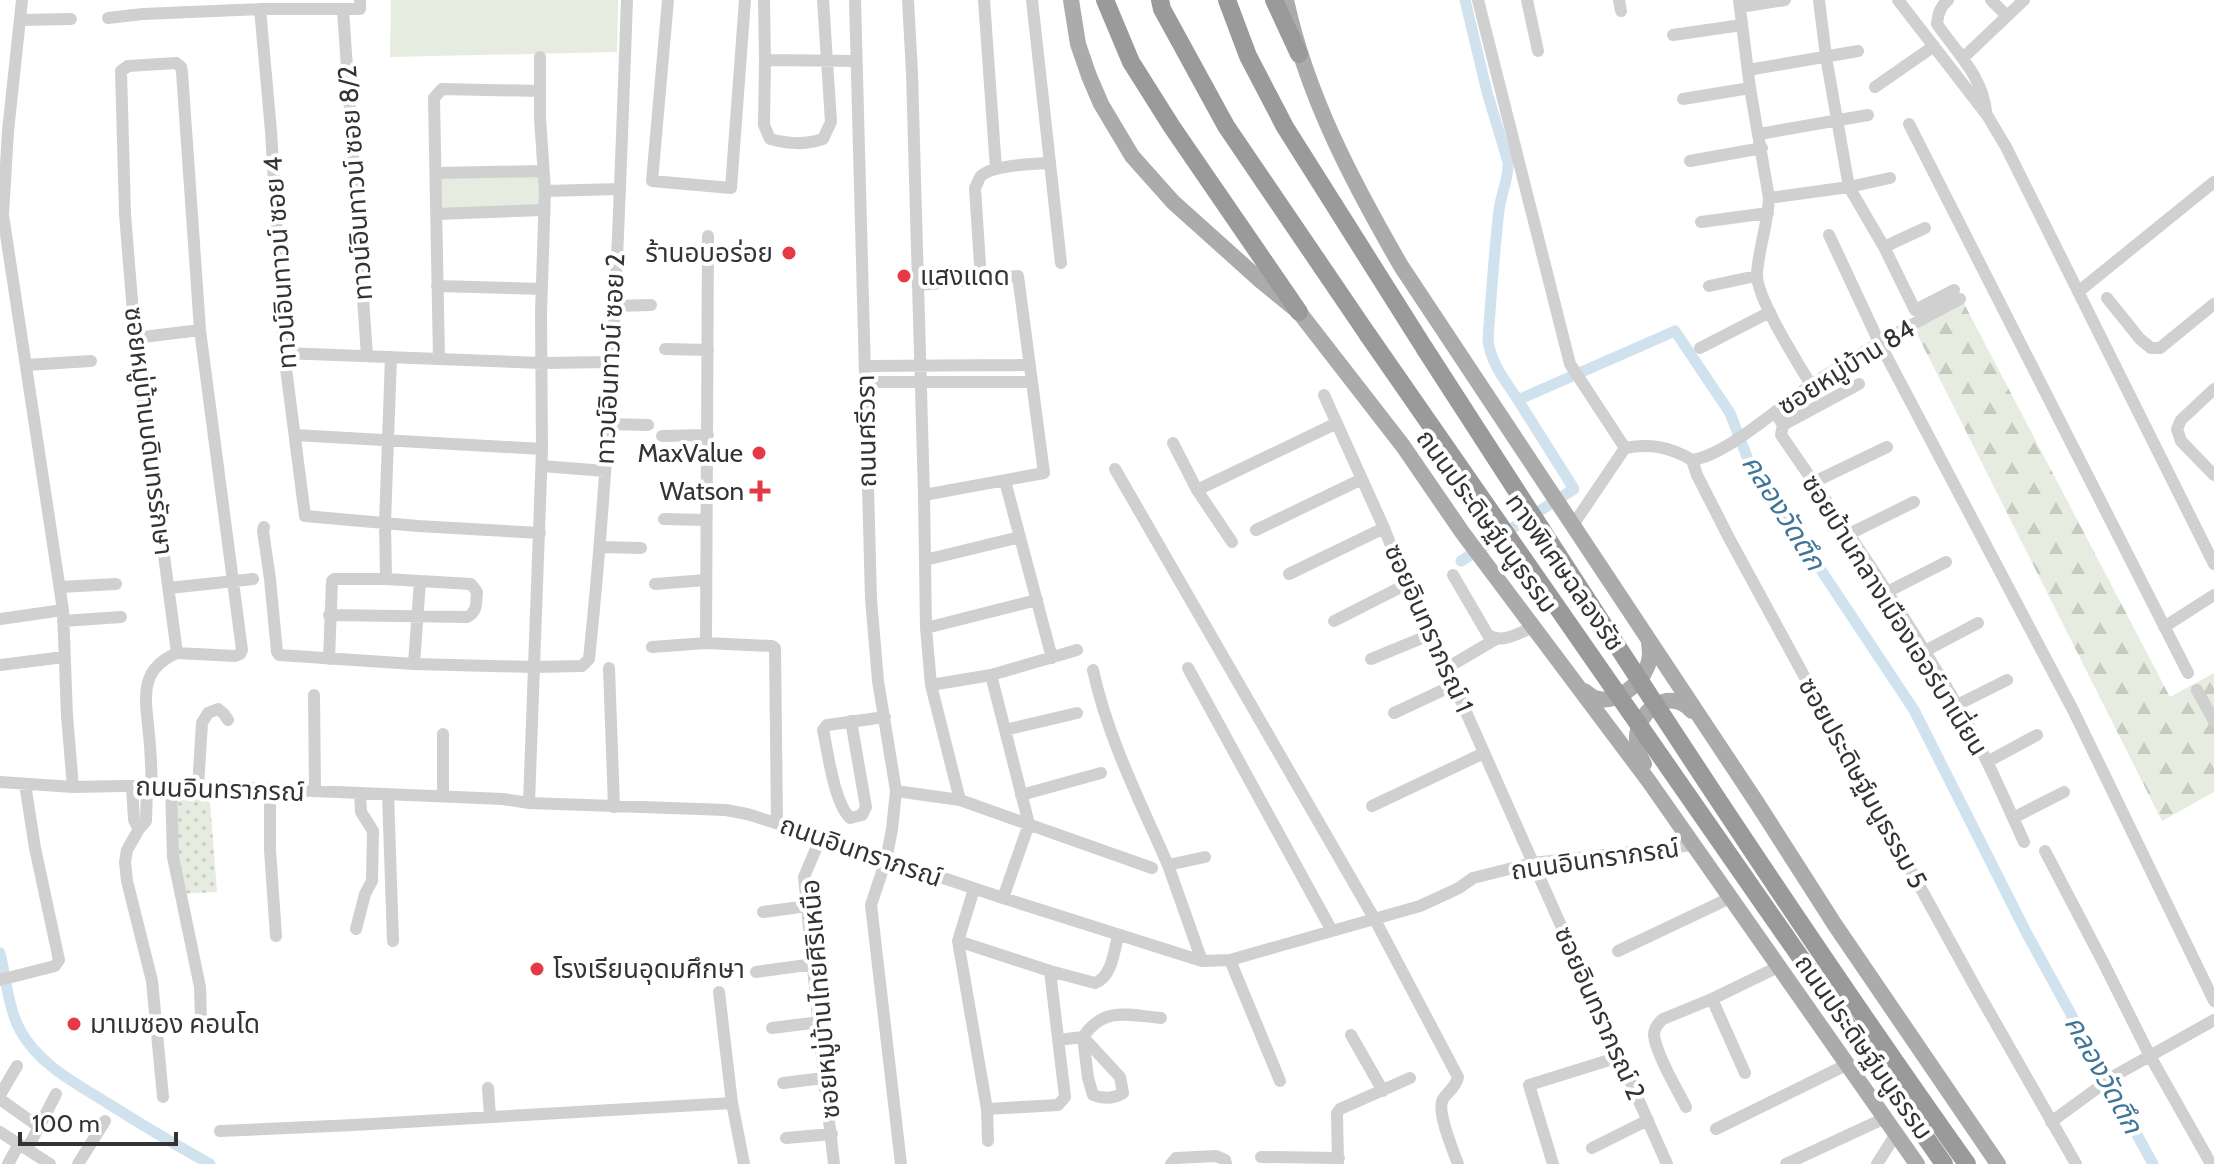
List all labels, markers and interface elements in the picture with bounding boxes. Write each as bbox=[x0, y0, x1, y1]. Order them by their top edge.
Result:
street label: ทาวน์อินทาวน์ ซอย 8/2 bbox=[331, 64, 379, 302]
street label: ทาวน์อินทาวน์ ซอย 4 bbox=[257, 156, 303, 370]
place label: ร้านอบอร่อย bbox=[645, 237, 773, 269]
marker: ร้านอบอร่อย bbox=[780, 244, 798, 262]
street label: ทาวน์อินทาวน์ ซอย 2 bbox=[588, 253, 632, 465]
place label: แสงแดด bbox=[920, 260, 1010, 292]
marker: แสงแดด bbox=[895, 267, 913, 285]
street label: ซอยหมู่บ้านบดินทรรักษา bbox=[118, 305, 180, 557]
street label: ซอยหมู่บ้าน 84 bbox=[1772, 312, 1920, 422]
street label: ถนนศรีวรา bbox=[849, 374, 883, 488]
street label: ถนนประดิษฐ์มนูธรรม bbox=[1410, 423, 1564, 619]
place label: MaxValue bbox=[637, 437, 743, 469]
marker: MaxValue bbox=[750, 444, 768, 462]
water label: คลองวัดตึก bbox=[1735, 448, 1833, 577]
street label: ซอยบ้านกลางเมืองเออร์บาเนี่ยน bbox=[1795, 467, 1997, 762]
place label: Watson bbox=[660, 475, 744, 507]
marker: Watson bbox=[751, 482, 769, 500]
street label: ทางพิเศษฉลองรัช bbox=[1499, 487, 1631, 657]
street label: ซอยอินทราภรณ์ 1 bbox=[1378, 539, 1480, 717]
street label: ซอยประดิษฐ์มนูธรรม 5 bbox=[1792, 672, 1934, 894]
street label: ถนนอินทราภรณ์ bbox=[135, 770, 305, 808]
street label: ถนนอินทราภรณ์ bbox=[776, 808, 946, 894]
street label: ถนนอินทราภรณ์ bbox=[1509, 831, 1681, 887]
street label: ซอยหมู่บ้านไทยศิริเหนือ bbox=[794, 878, 846, 1120]
street label: ซอยอินทราภรณ์ 2 bbox=[1548, 921, 1652, 1105]
street label: ถนนประดิษฐ์มนูธรรม bbox=[1788, 948, 1940, 1146]
place label: โรงเรียนอุดมศึกษา bbox=[553, 953, 745, 985]
marker: โรงเรียนอุดมศึกษา bbox=[528, 960, 546, 978]
place label: มาเมซอง คอนโด bbox=[90, 1008, 260, 1040]
water label: คลองวัดตึก bbox=[2058, 1009, 2151, 1140]
marker: มาเมซอง คอนโด bbox=[65, 1015, 83, 1033]
scale bar bbox=[20, 1096, 176, 1146]
text: 100 m bbox=[32, 1109, 100, 1138]

